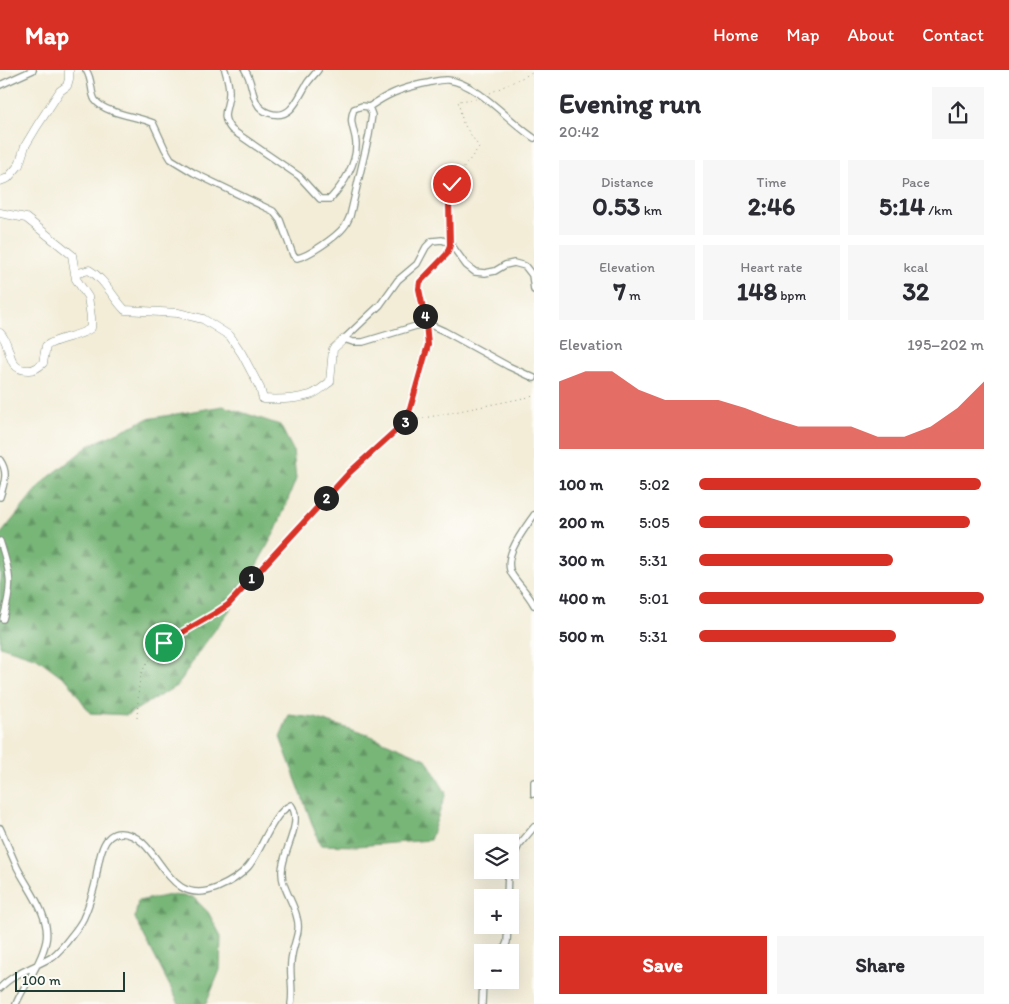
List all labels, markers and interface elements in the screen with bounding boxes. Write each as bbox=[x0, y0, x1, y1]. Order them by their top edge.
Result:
text: Map bbox=[25, 21, 69, 50]
text: Home bbox=[713, 24, 759, 46]
text: Map bbox=[787, 24, 820, 46]
text: About bbox=[848, 24, 894, 46]
text: Contact bbox=[922, 24, 984, 46]
text: Evening run bbox=[559, 86, 701, 120]
button: share bbox=[932, 87, 984, 139]
text: 20:42 bbox=[559, 122, 599, 141]
pin bbox=[431, 163, 473, 205]
icon: check bbox=[438, 170, 466, 198]
text: Distance bbox=[601, 174, 653, 191]
text: Time bbox=[757, 174, 786, 191]
text: Pace bbox=[902, 174, 930, 191]
text: 0.53 bbox=[592, 191, 640, 221]
text: 2:46 bbox=[748, 191, 795, 221]
text: 5:14 bbox=[879, 191, 925, 221]
text: km bbox=[640, 202, 662, 219]
text: /km bbox=[925, 202, 953, 219]
text: Elevation bbox=[599, 259, 655, 276]
text: Heart rate bbox=[741, 259, 802, 276]
text: kcal bbox=[903, 259, 928, 276]
text: 7 bbox=[613, 276, 626, 306]
text: 148 bbox=[737, 276, 777, 306]
text: 32 bbox=[902, 276, 929, 306]
text: m bbox=[626, 287, 641, 304]
text: bpm bbox=[777, 287, 806, 304]
pin: 4 bbox=[412, 304, 438, 328]
text: 4 bbox=[421, 308, 430, 325]
text: Elevation bbox=[559, 335, 623, 354]
text: 195–202 m bbox=[907, 335, 984, 354]
pin: 3 bbox=[392, 410, 418, 434]
text: 3 bbox=[402, 414, 409, 431]
text: 100 m bbox=[559, 475, 603, 494]
text: 5:02 bbox=[639, 475, 670, 494]
pin: 2 bbox=[314, 486, 338, 510]
text: 2 bbox=[323, 490, 330, 507]
text: 200 m bbox=[559, 513, 604, 532]
text: 5:05 bbox=[639, 513, 670, 532]
text: 300 m bbox=[559, 551, 605, 570]
text: 5:31 bbox=[639, 551, 667, 570]
pin: 1 bbox=[238, 566, 264, 590]
text: 1 bbox=[248, 570, 255, 587]
text: 400 m bbox=[559, 589, 605, 608]
text: 5:01 bbox=[639, 589, 669, 608]
pin bbox=[143, 622, 185, 664]
text: 500 m bbox=[559, 627, 604, 646]
text: 5:31 bbox=[639, 627, 667, 646]
icon: arrive bbox=[150, 629, 178, 657]
map controls bbox=[474, 834, 519, 989]
button: layers bbox=[474, 834, 519, 879]
button: + bbox=[474, 889, 519, 934]
button: Save bbox=[559, 936, 767, 994]
button: Share bbox=[777, 936, 984, 994]
button: − bbox=[474, 944, 519, 989]
scale bar bbox=[15, 969, 125, 992]
text: 100 m bbox=[22, 972, 61, 989]

